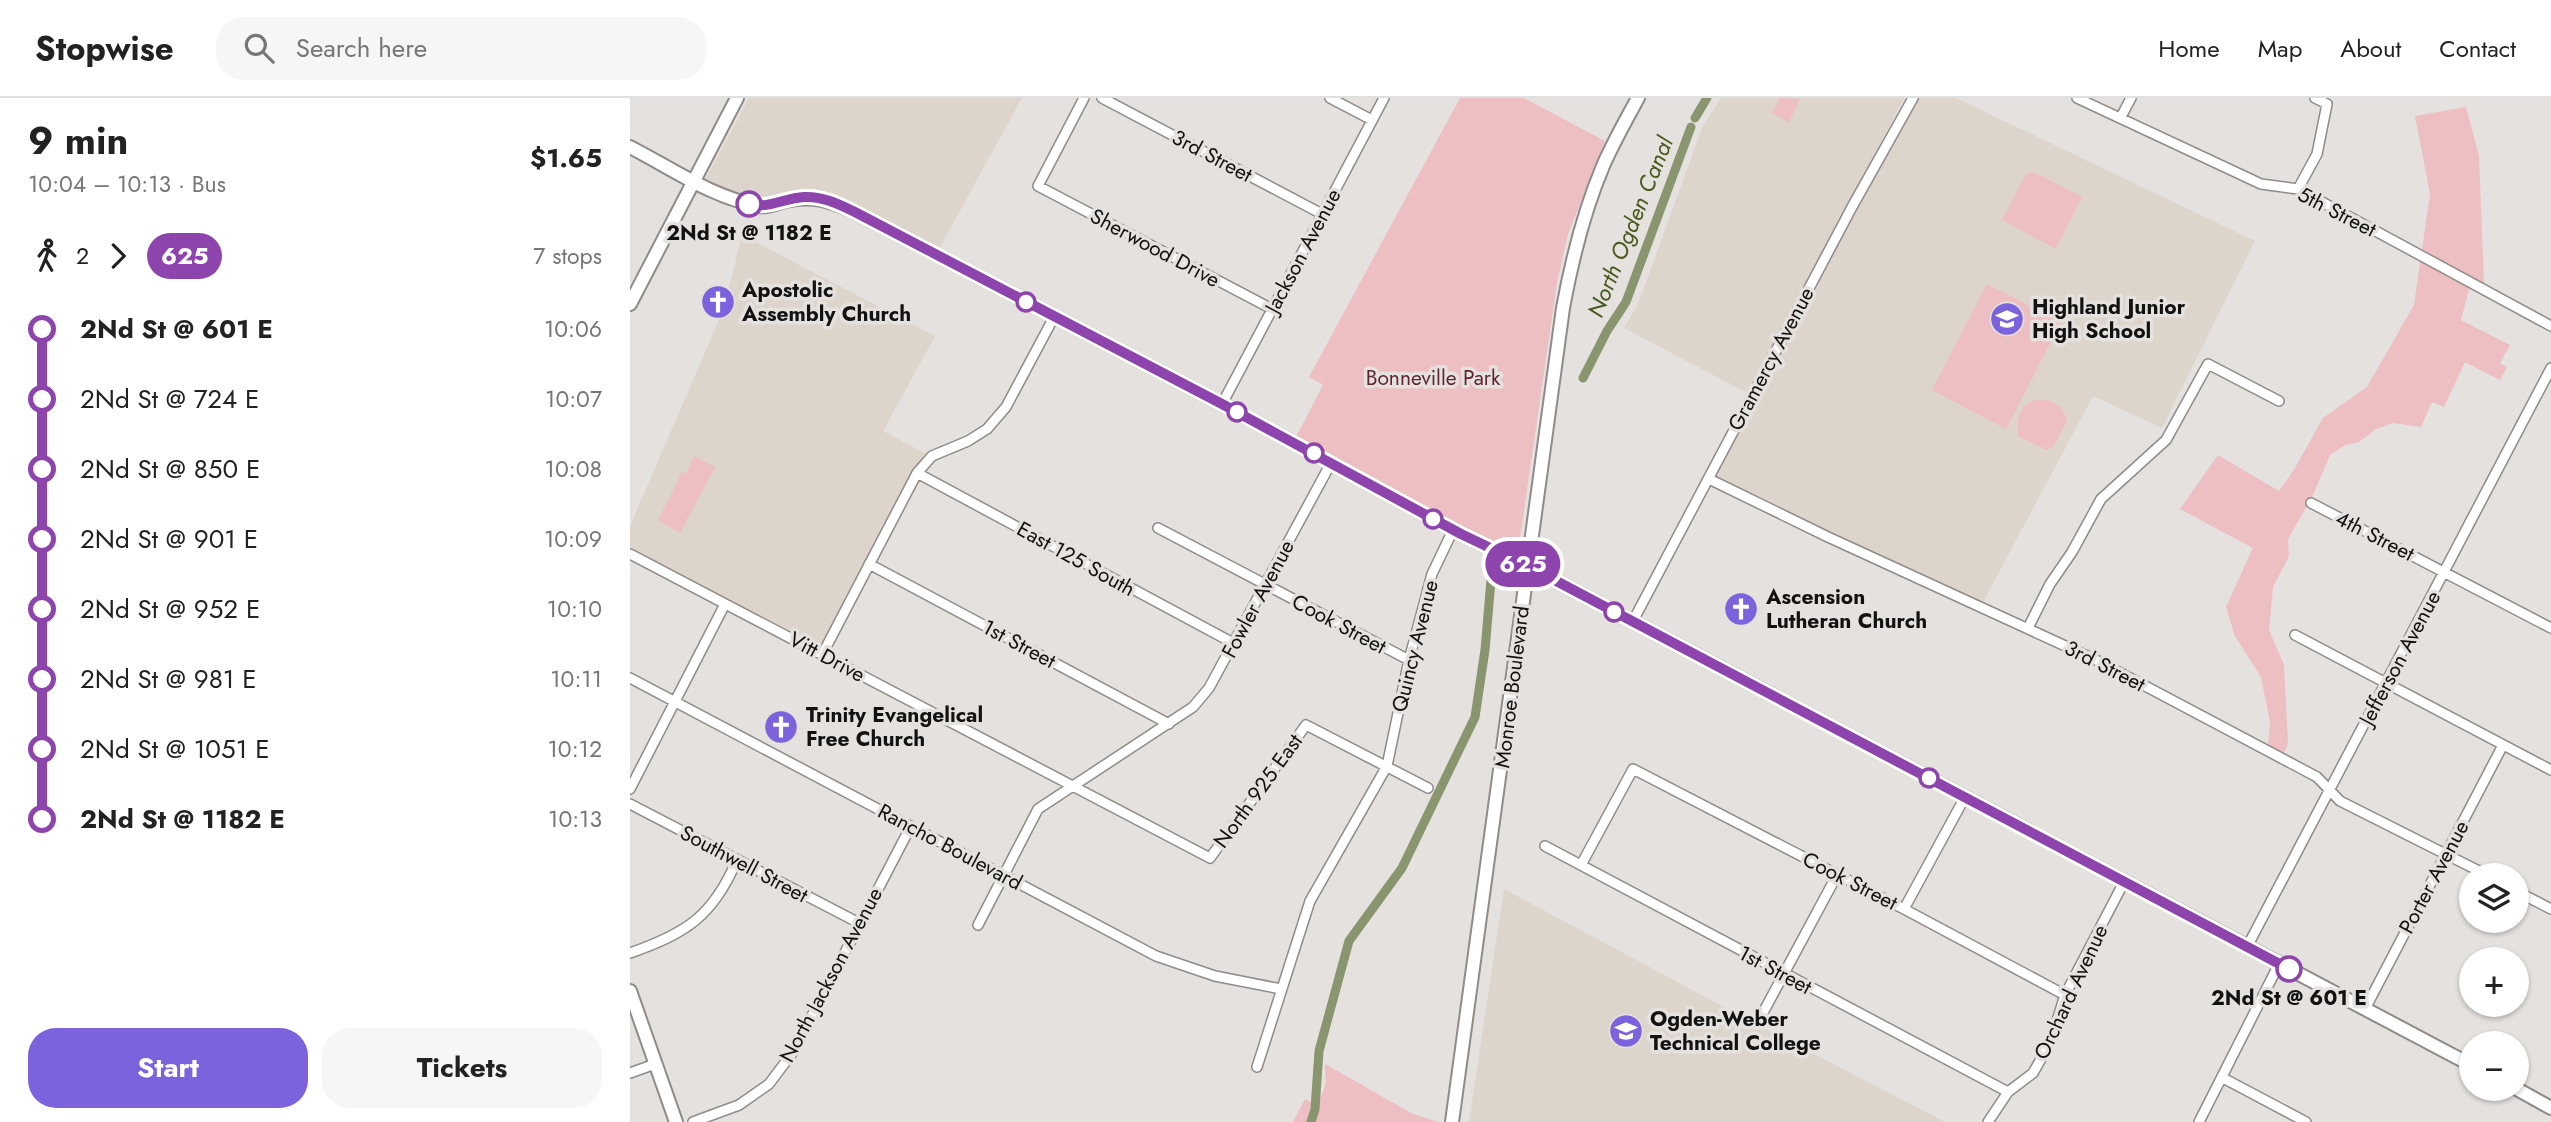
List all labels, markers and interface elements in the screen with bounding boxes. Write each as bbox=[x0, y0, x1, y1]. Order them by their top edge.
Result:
search box bbox=[216, 17, 706, 80]
text: Stopwise bbox=[35, 25, 174, 72]
icon: search bbox=[240, 29, 278, 67]
text: Search here bbox=[296, 29, 427, 67]
text: Home bbox=[2158, 31, 2220, 66]
text: Map bbox=[2258, 31, 2302, 66]
text: About bbox=[2340, 31, 2401, 66]
text: Contact bbox=[2439, 31, 2516, 66]
text: 9 min bbox=[28, 113, 128, 168]
street label: 3rd Street bbox=[1167, 122, 1257, 190]
water label: North Ogden Canal bbox=[1578, 131, 1682, 322]
text: $1.65 bbox=[530, 139, 602, 177]
text: 10:04 – 10:13 · Bus bbox=[28, 167, 226, 201]
street label: 5th Street bbox=[2293, 179, 2381, 245]
street label: Jackson Avenue bbox=[1256, 183, 1349, 321]
marker: 2Nd St @ 1182 E bbox=[736, 191, 762, 217]
street label: Sherwood Drive bbox=[1085, 201, 1225, 295]
place label: 2Nd St @ 1182 E bbox=[666, 218, 832, 248]
icon: walk bbox=[28, 237, 66, 275]
icon: forward bbox=[99, 237, 137, 275]
text: 625 bbox=[161, 238, 208, 273]
text: 2 bbox=[76, 239, 89, 273]
text: 7 stops bbox=[533, 239, 602, 273]
place label: Apostolic Assembly Church bbox=[741, 275, 911, 329]
street label: Gramercy Avenue bbox=[1721, 282, 1822, 436]
church icon: Apostolic Assembly Church bbox=[699, 283, 737, 321]
unlabelled marker bbox=[1016, 292, 1036, 312]
place label: Highland Junior High School bbox=[2032, 292, 2186, 346]
school or university icon: Highland Junior High School bbox=[1988, 300, 2026, 338]
text: 2Nd St @ 601 E bbox=[80, 310, 273, 348]
text: 10:06 bbox=[544, 312, 602, 346]
park label: Bonneville Park bbox=[1366, 363, 1501, 393]
text: 2Nd St @ 724 E bbox=[80, 380, 259, 418]
text: 10:07 bbox=[545, 382, 602, 416]
unlabelled marker bbox=[1227, 402, 1247, 422]
unlabelled marker bbox=[1304, 443, 1324, 463]
text: 2Nd St @ 850 E bbox=[80, 450, 260, 488]
text: 10:08 bbox=[545, 452, 602, 486]
street label: 4th Street bbox=[2330, 503, 2420, 569]
unlabelled marker bbox=[1423, 509, 1443, 529]
street label: East 125 South bbox=[1011, 514, 1141, 604]
text: 2Nd St @ 901 E bbox=[80, 520, 258, 558]
text: 10:09 bbox=[544, 522, 602, 556]
street label: Fowler Avenue bbox=[1214, 534, 1302, 663]
line badge: 625 bbox=[1483, 541, 1563, 587]
text: 625 bbox=[1499, 546, 1547, 581]
street label: Quincy Avenue bbox=[1384, 577, 1446, 715]
place label: Ascension Lutheran Church bbox=[1765, 582, 1927, 636]
street label: Jefferson Avenue bbox=[2350, 585, 2448, 733]
street label: Cook Street bbox=[1286, 587, 1392, 661]
text: 2Nd St @ 952 E bbox=[80, 590, 260, 628]
church icon: Ascension Lutheran Church bbox=[1722, 590, 1760, 628]
text: 10:10 bbox=[547, 592, 602, 626]
unlabelled marker bbox=[1604, 602, 1624, 622]
street label: Monroe Boulevard bbox=[1487, 604, 1537, 770]
street label: 1st Street bbox=[977, 612, 1061, 676]
street label: Vitt Drive bbox=[784, 624, 871, 690]
street label: 3rd Street bbox=[2059, 633, 2151, 699]
text: 2Nd St @ 981 E bbox=[80, 660, 257, 698]
text: 10:11 bbox=[550, 662, 602, 696]
place label: Trinity Evangelical Free Church bbox=[806, 700, 983, 754]
church icon: Trinity Evangelical Free Church bbox=[762, 708, 800, 746]
street label: North 925 East bbox=[1206, 728, 1310, 854]
text: 2Nd St @ 1051 E bbox=[80, 730, 269, 768]
text: 10:12 bbox=[548, 732, 602, 766]
unlabelled marker bbox=[1919, 768, 1939, 788]
street label: Rancho Boulevard bbox=[872, 796, 1028, 898]
text: 2Nd St @ 1182 E bbox=[80, 800, 285, 838]
text: 10:13 bbox=[548, 802, 602, 836]
street label: Porter Avenue bbox=[2392, 815, 2477, 939]
street label: Southwell Street bbox=[675, 818, 813, 910]
street label: Cook Street bbox=[1797, 844, 1903, 918]
map controls bbox=[2459, 863, 2529, 1101]
button: layers bbox=[2459, 863, 2529, 933]
street label: North Jackson Avenue bbox=[772, 882, 890, 1068]
street label: Orchard Avenue bbox=[2027, 920, 2115, 1064]
street label: 1st Street bbox=[1733, 938, 1817, 1002]
button: + bbox=[2459, 947, 2529, 1017]
marker: 2Nd St @ 601 E bbox=[2276, 956, 2302, 982]
place label: 2Nd St @ 601 E bbox=[2211, 983, 2367, 1013]
place label: Ogden-Weber Technical College bbox=[1650, 1004, 1821, 1058]
school or university icon: Ogden-Weber Technical College bbox=[1607, 1012, 1645, 1050]
button: Start bbox=[28, 1028, 308, 1108]
button: Tickets bbox=[322, 1028, 602, 1108]
button: − bbox=[2459, 1031, 2529, 1101]

